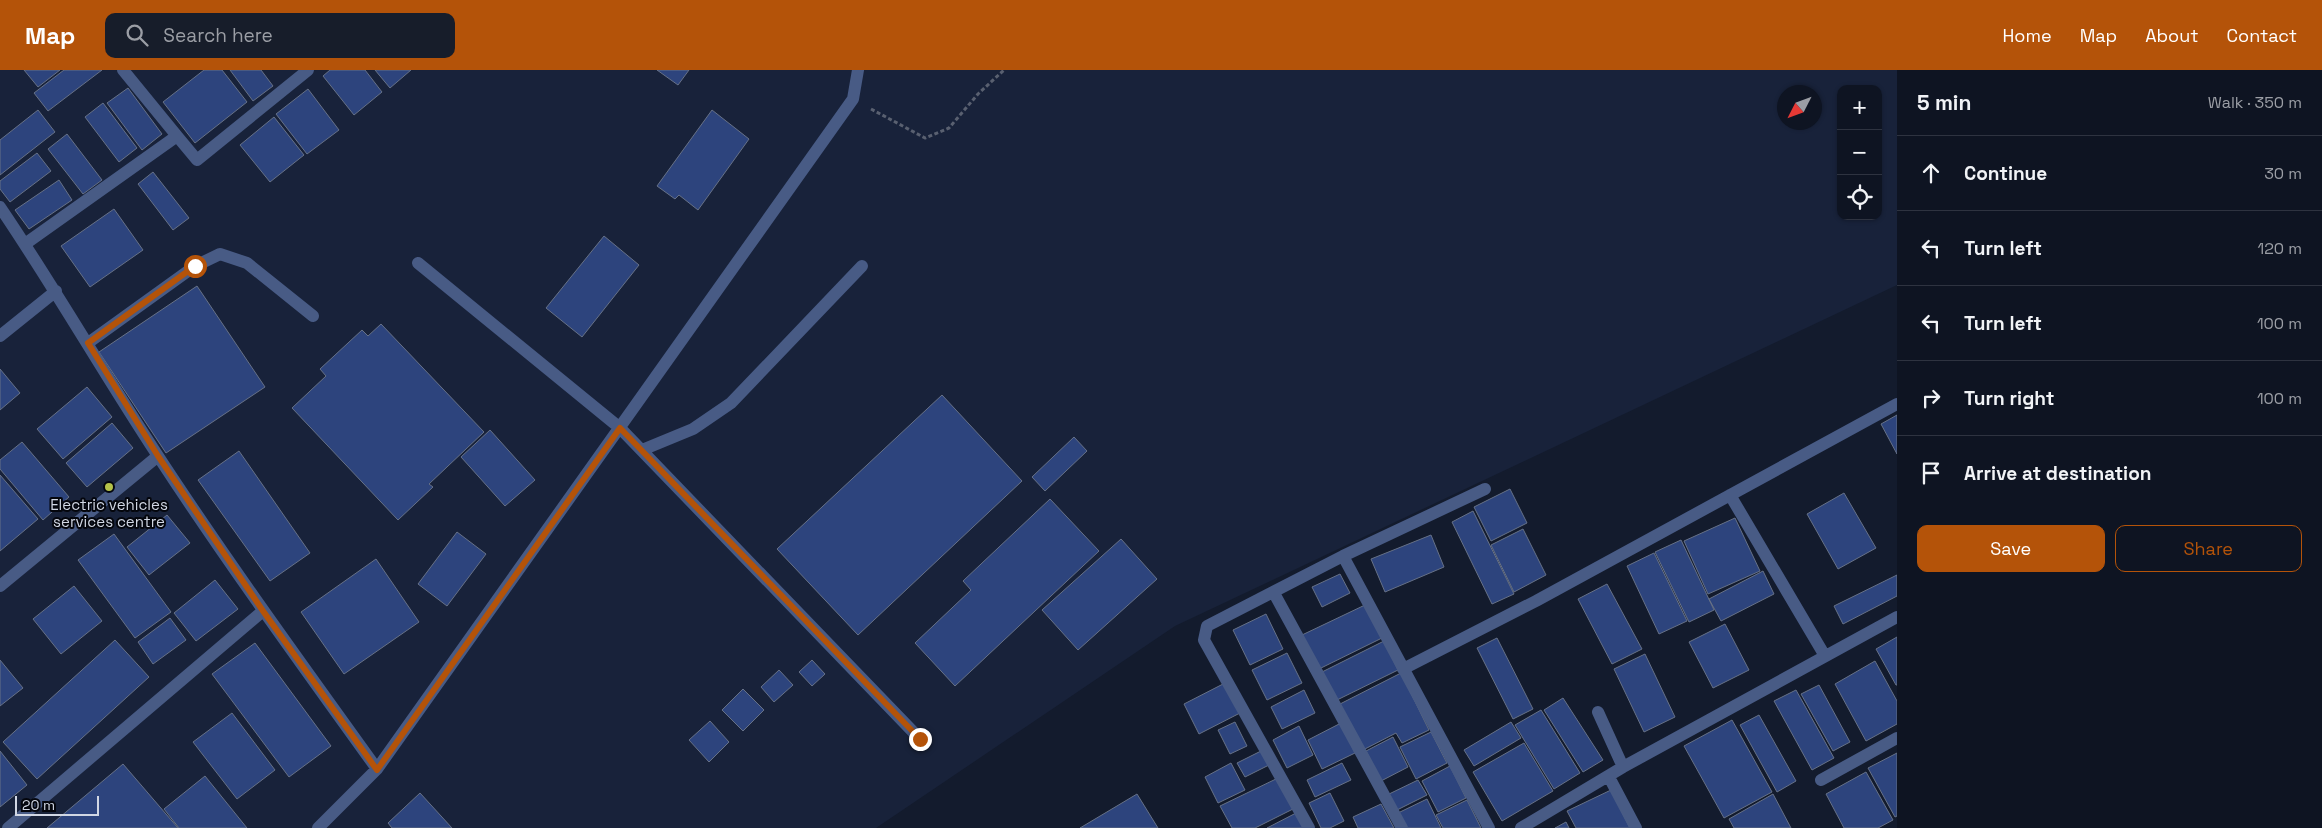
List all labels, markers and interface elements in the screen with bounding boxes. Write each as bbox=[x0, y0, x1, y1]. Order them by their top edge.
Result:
search box bbox=[105, 13, 455, 58]
text: Map bbox=[25, 20, 75, 51]
icon: search bbox=[123, 21, 151, 49]
text: Search here bbox=[163, 23, 273, 48]
text: Home bbox=[2003, 24, 2052, 47]
text: Map bbox=[2080, 24, 2117, 47]
text: About bbox=[2145, 24, 2199, 47]
text: Contact bbox=[2227, 24, 2297, 47]
north arrow bbox=[1777, 85, 1822, 130]
map controls bbox=[1837, 85, 1882, 220]
button: + bbox=[1837, 85, 1882, 130]
text: 5 min bbox=[1917, 89, 1971, 116]
text: Walk · 350 m bbox=[2208, 92, 2302, 113]
button: − bbox=[1837, 130, 1882, 175]
icon: ahead bbox=[1917, 159, 1945, 187]
text: Continue bbox=[1964, 161, 2047, 186]
text: 30 m bbox=[2264, 163, 2302, 184]
button: locate bbox=[1837, 175, 1882, 220]
icon: left bbox=[1917, 234, 1945, 262]
text: Turn left bbox=[1964, 236, 2042, 261]
text: 120 m bbox=[2258, 238, 2302, 259]
route start bbox=[184, 255, 207, 278]
icon: left bbox=[1917, 309, 1945, 337]
text: Turn left bbox=[1964, 311, 2042, 336]
text: 100 m bbox=[2257, 313, 2302, 334]
icon: right bbox=[1917, 384, 1945, 412]
text: Turn right bbox=[1964, 386, 2054, 411]
text: 100 m bbox=[2257, 388, 2302, 409]
icon: arrive bbox=[1917, 459, 1945, 487]
text: Arrive at destination bbox=[1964, 461, 2152, 486]
marker: Electric vehicles services centre bbox=[103, 481, 115, 493]
place label: Electric vehicles services centre bbox=[50, 495, 168, 531]
button: Save bbox=[1917, 525, 2105, 572]
button: Share bbox=[2115, 525, 2302, 572]
route end bbox=[909, 728, 932, 751]
scale bar bbox=[15, 793, 99, 816]
text: 20 m bbox=[22, 796, 55, 814]

